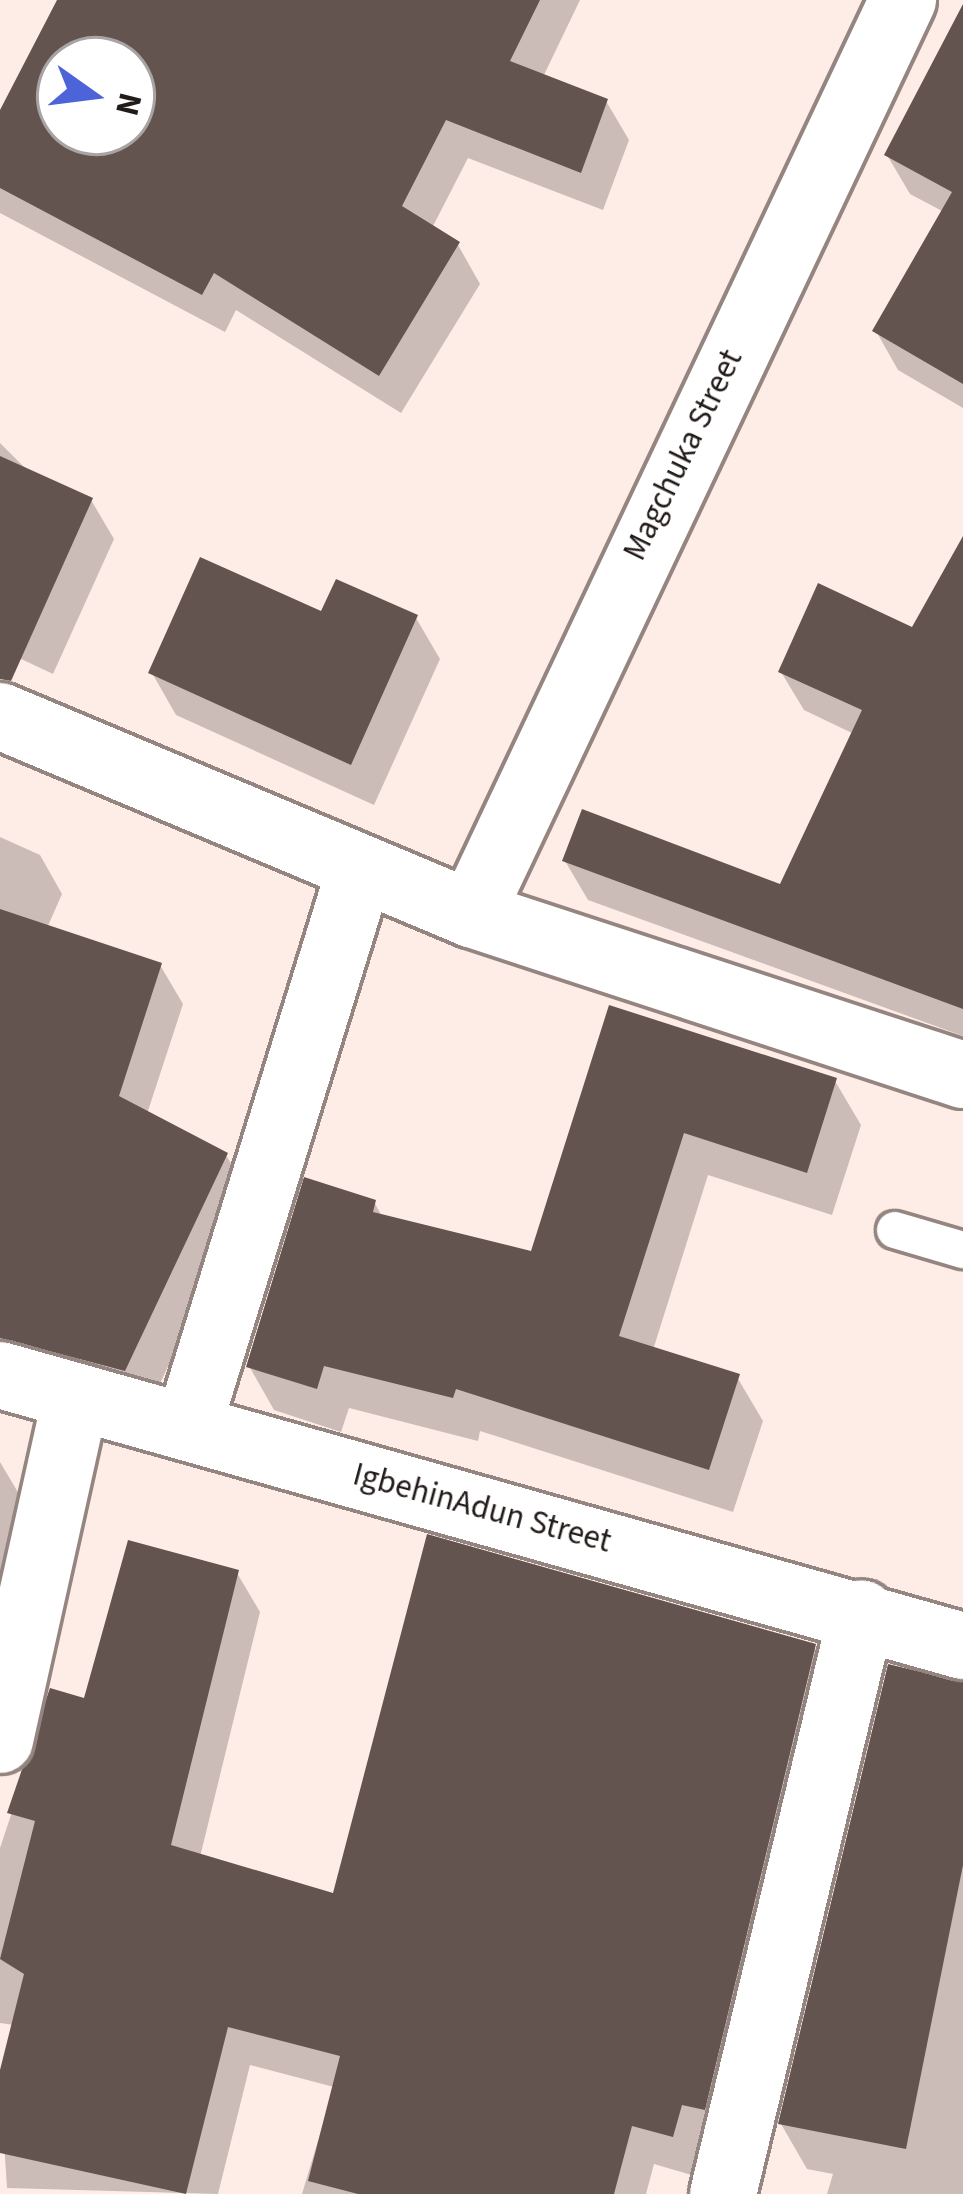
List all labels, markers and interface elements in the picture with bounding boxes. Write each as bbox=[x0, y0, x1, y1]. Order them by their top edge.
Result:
north arrow bbox=[36, 36, 156, 156]
text: N bbox=[103, 88, 154, 120]
street label: Magchuka Street bbox=[615, 343, 751, 567]
street label: IgbehinAdun Street bbox=[349, 1455, 615, 1561]

